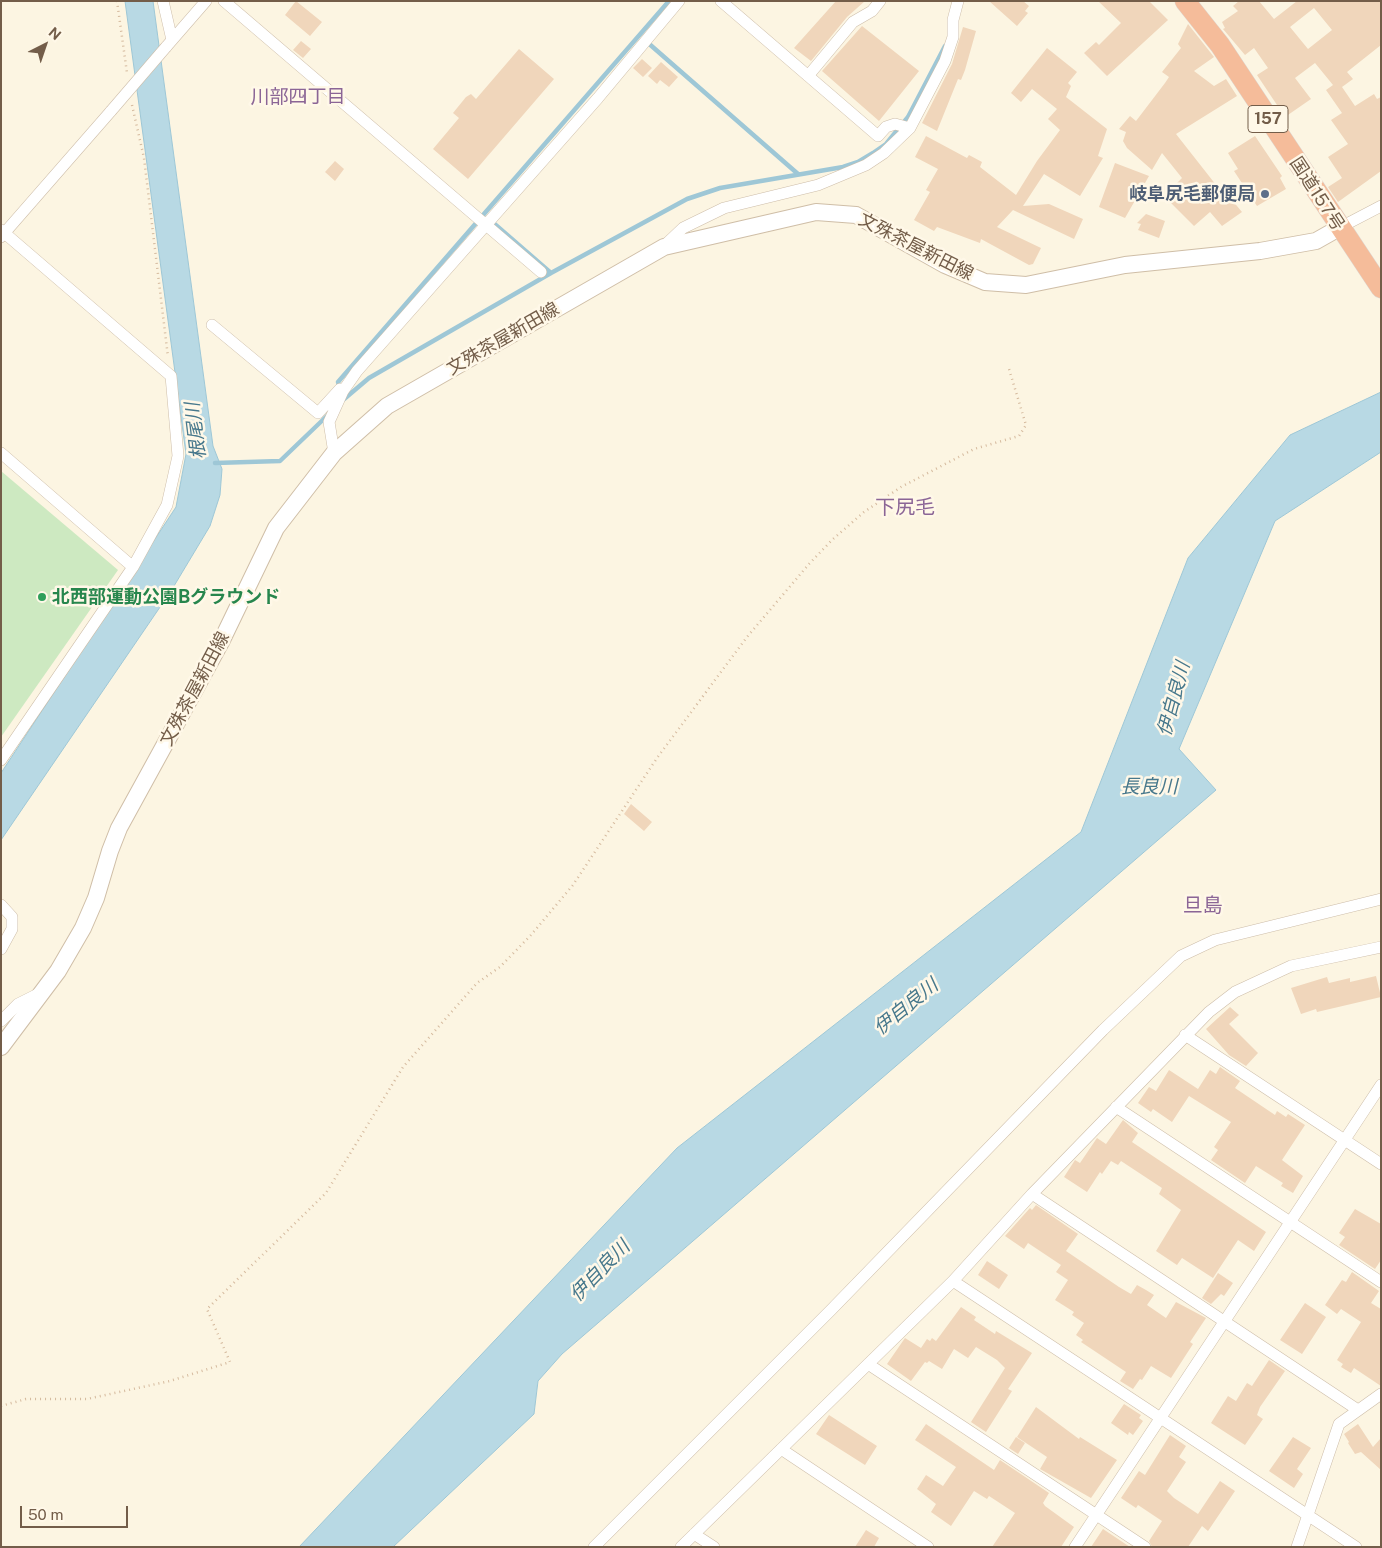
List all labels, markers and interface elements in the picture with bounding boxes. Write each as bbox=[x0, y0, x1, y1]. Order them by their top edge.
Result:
north arrow bbox=[20, 20, 70, 70]
text: N bbox=[45, 24, 64, 43]
district label: 川部四丁目 bbox=[251, 86, 345, 108]
road number: 157 bbox=[1248, 106, 1288, 132]
street label: 国道157号 bbox=[1285, 153, 1349, 235]
place label: 岐阜尻毛郵便局 bbox=[1129, 183, 1255, 205]
marker: 岐阜尻毛郵便局 bbox=[1259, 188, 1271, 200]
street label: 文殊茶屋新田線 bbox=[855, 209, 977, 285]
street label: 文殊茶屋新田線 bbox=[443, 298, 563, 380]
water label: 根尾川 bbox=[181, 401, 211, 461]
district label: 下尻毛 bbox=[875, 496, 935, 520]
place label: 北西部運動公園Bグラウンド bbox=[52, 586, 280, 608]
marker: 北西部運動公園Bグラウンド bbox=[36, 591, 48, 603]
street label: 文殊茶屋新田線 bbox=[156, 628, 234, 750]
water label: 伊自良川 bbox=[1153, 659, 1195, 739]
water label: 長良川 bbox=[1121, 776, 1177, 798]
district label: 旦島 bbox=[1183, 894, 1223, 918]
water label: 伊自良川 bbox=[869, 974, 943, 1040]
water label: 伊自良川 bbox=[565, 1236, 635, 1306]
scale bar bbox=[22, 1496, 130, 1528]
text: 50 m bbox=[28, 1506, 63, 1523]

